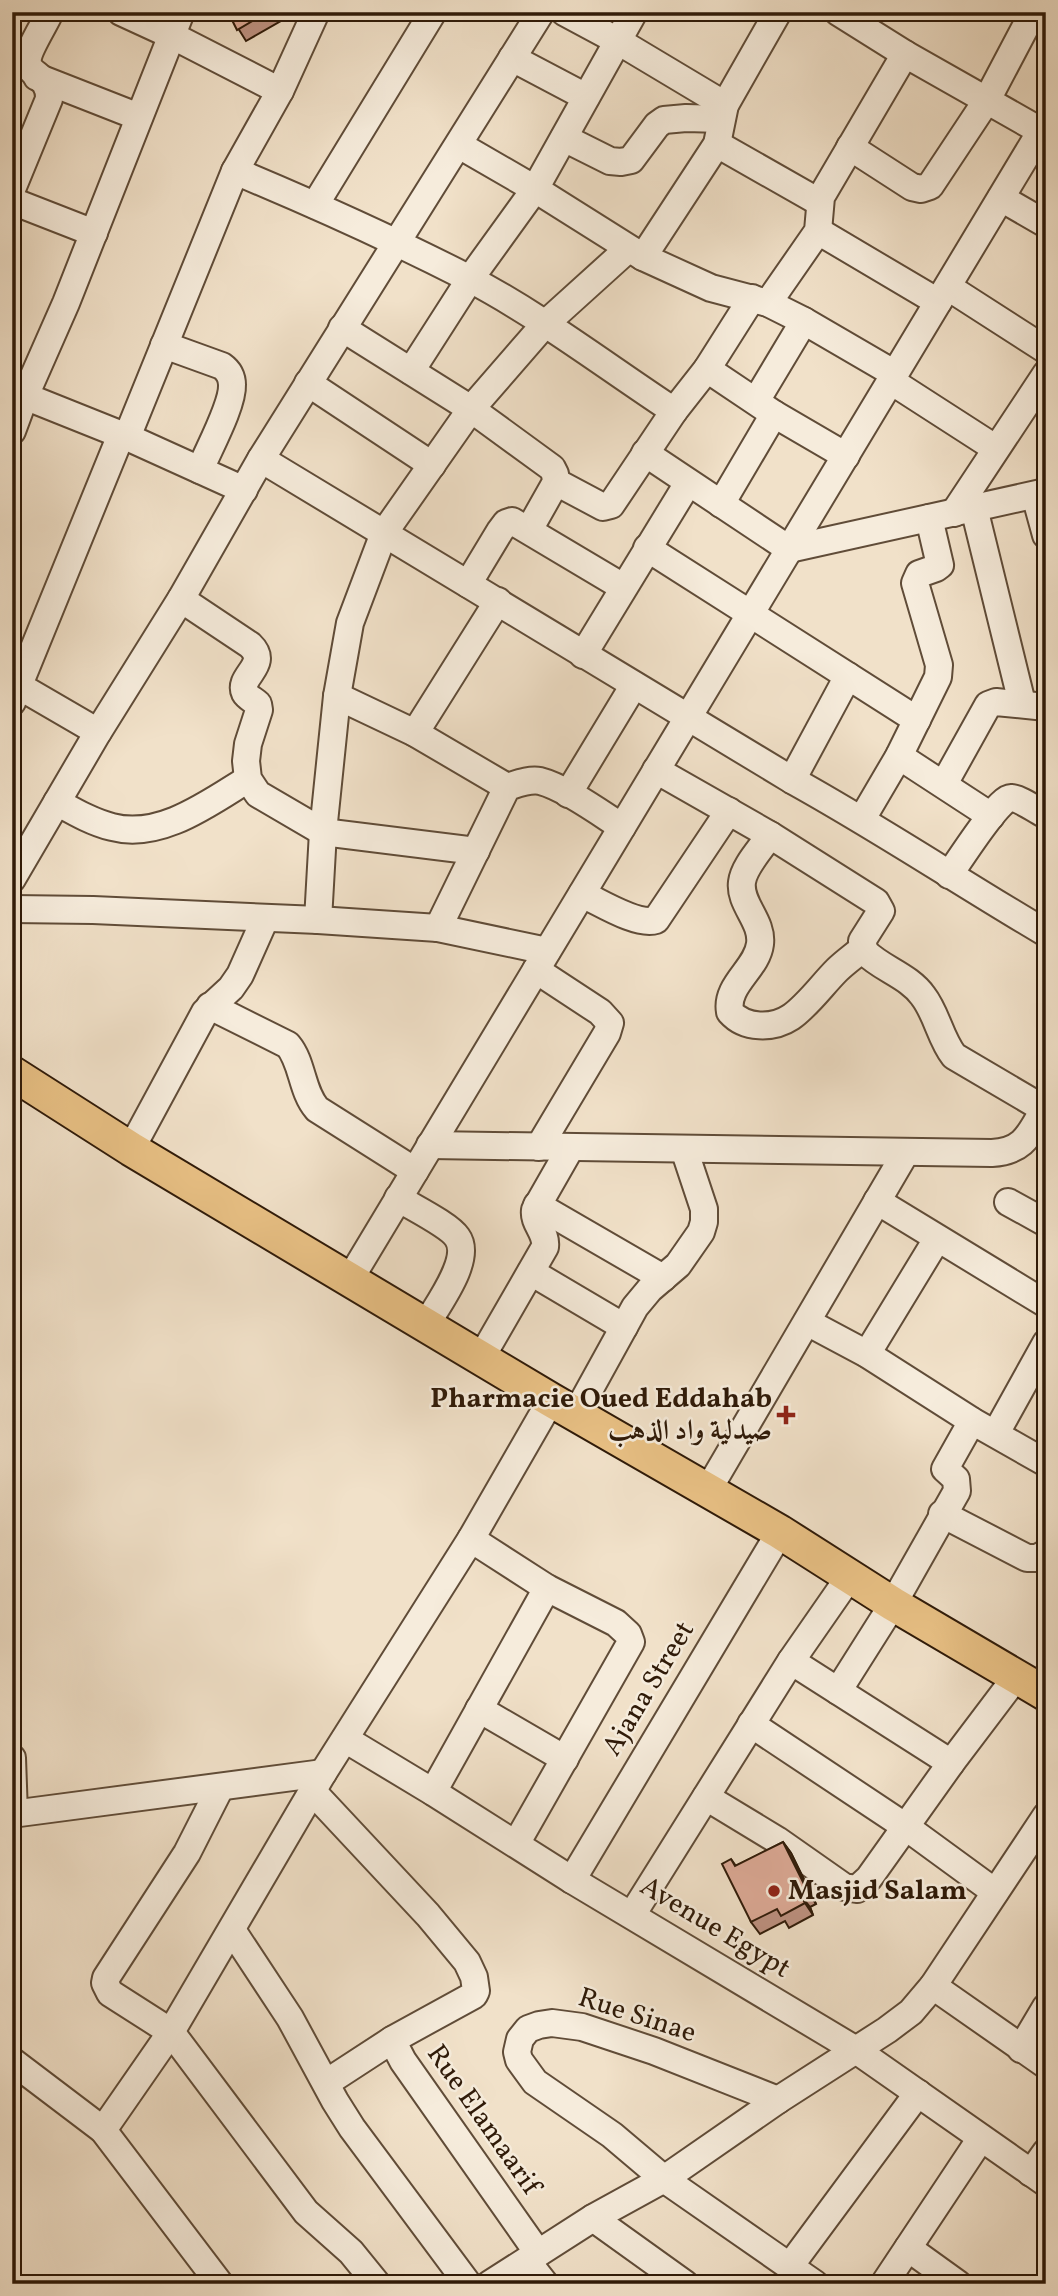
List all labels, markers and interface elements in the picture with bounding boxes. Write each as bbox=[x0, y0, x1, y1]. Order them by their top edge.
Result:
place label: Pharmacie Oued Eddahab صيدلية واد الذهب bbox=[430, 1380, 772, 1451]
marker: Pharmacie Oued Eddahab صيدلية واد الذهب bbox=[778, 1407, 794, 1423]
street label: Ajana Street bbox=[593, 1614, 705, 1764]
street label: Avenue Egypt bbox=[632, 1868, 798, 1988]
place label: Masjid Salam bbox=[788, 1872, 967, 1911]
marker: Masjid Salam bbox=[766, 1883, 782, 1899]
street label: Rue Sinae bbox=[573, 1979, 701, 2053]
street label: Rue Elamaarif bbox=[417, 2037, 551, 2205]

